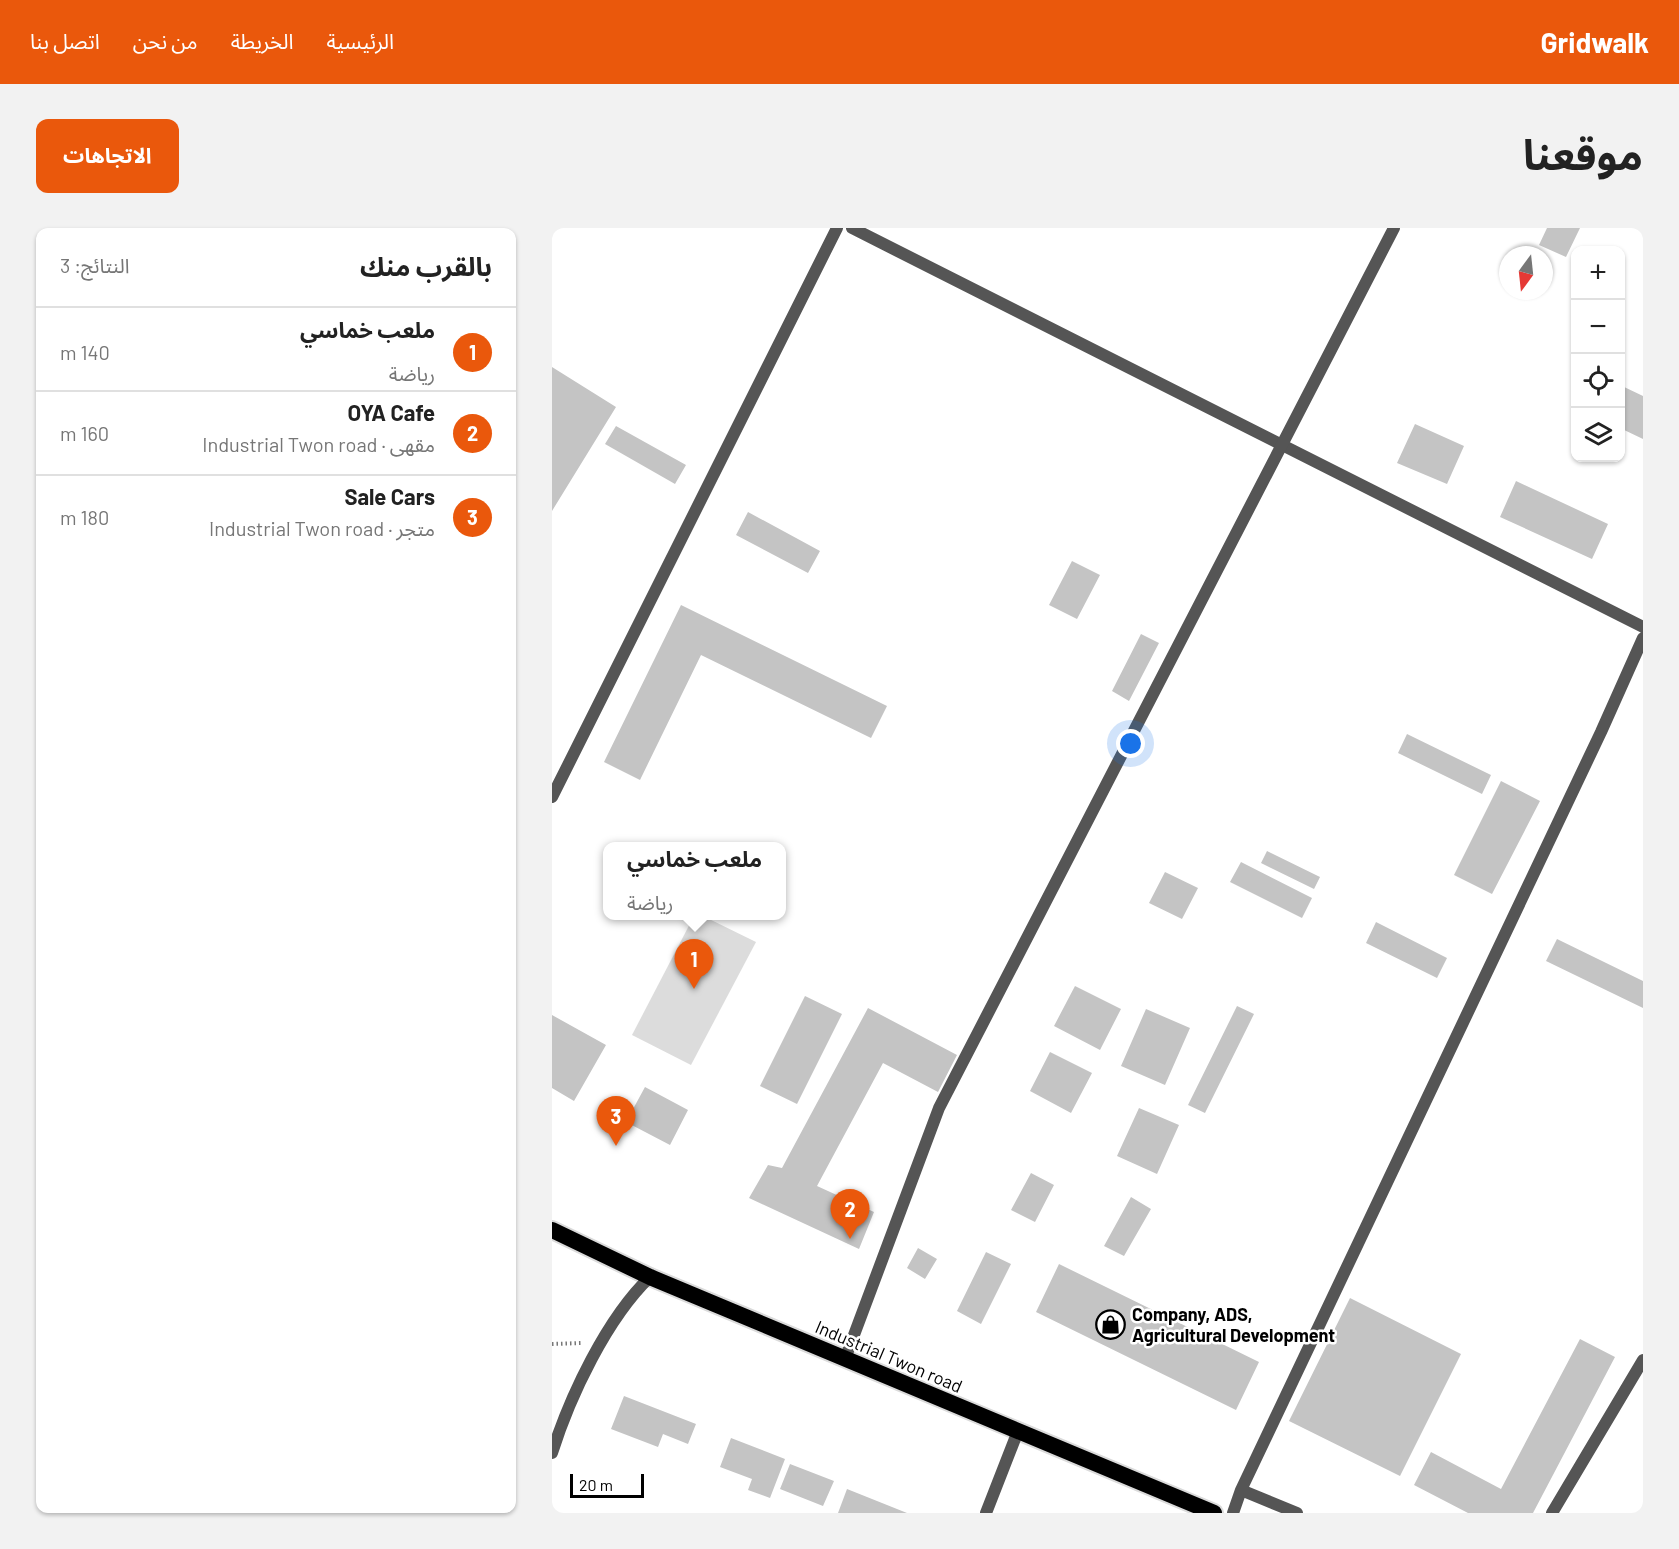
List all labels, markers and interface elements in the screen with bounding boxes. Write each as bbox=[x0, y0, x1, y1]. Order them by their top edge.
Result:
text: Gridwalk bbox=[1540, 25, 1649, 59]
text: اتصل بنا bbox=[30, 28, 100, 53]
text: من نحن bbox=[133, 28, 198, 53]
text: الخريطة bbox=[231, 28, 294, 53]
text: الرئيسية bbox=[327, 28, 394, 53]
button: الاتجاهات bbox=[36, 119, 179, 193]
text: موقعنا bbox=[1523, 128, 1643, 178]
north arrow bbox=[1499, 246, 1553, 300]
map controls bbox=[1571, 246, 1625, 462]
button: + bbox=[1571, 246, 1625, 300]
text: بالقرب منك bbox=[360, 250, 492, 281]
text: النتائج: 3 bbox=[60, 253, 130, 277]
button: − bbox=[1571, 300, 1625, 354]
text: ملعب خماسي bbox=[300, 316, 435, 342]
text: 140 m bbox=[60, 340, 110, 364]
text: 1 bbox=[469, 340, 476, 364]
button: locate bbox=[1571, 354, 1625, 408]
text: رياضة bbox=[389, 361, 435, 385]
text: OYA Cafe bbox=[347, 399, 435, 425]
button: layers bbox=[1571, 408, 1625, 462]
text: 160 m bbox=[60, 421, 109, 445]
text: 2 bbox=[467, 421, 478, 445]
text: مقهى · Industrial Twon road bbox=[202, 432, 435, 456]
text: Sale Cars bbox=[344, 483, 435, 509]
text: 180 m bbox=[60, 505, 109, 529]
text: 3 bbox=[467, 505, 478, 529]
text: متجر · Industrial Twon road bbox=[209, 516, 435, 540]
your location bbox=[1116, 729, 1145, 758]
popup bbox=[603, 842, 786, 920]
text: ملعب خماسي bbox=[627, 845, 762, 871]
text: رياضة bbox=[627, 890, 673, 914]
pin: 1 bbox=[674, 940, 714, 989]
pin: 3 bbox=[596, 1096, 636, 1146]
pin: 2 bbox=[830, 1190, 870, 1239]
place label: Company, ADS, Agricultural Development bbox=[1132, 1303, 1335, 1346]
shop icon: Company, ADS, Agricultural Development bbox=[1095, 1308, 1127, 1340]
street label: Industrial Twon road bbox=[812, 1315, 966, 1397]
scale bar bbox=[570, 1471, 644, 1498]
text: 20 m bbox=[579, 1475, 613, 1494]

